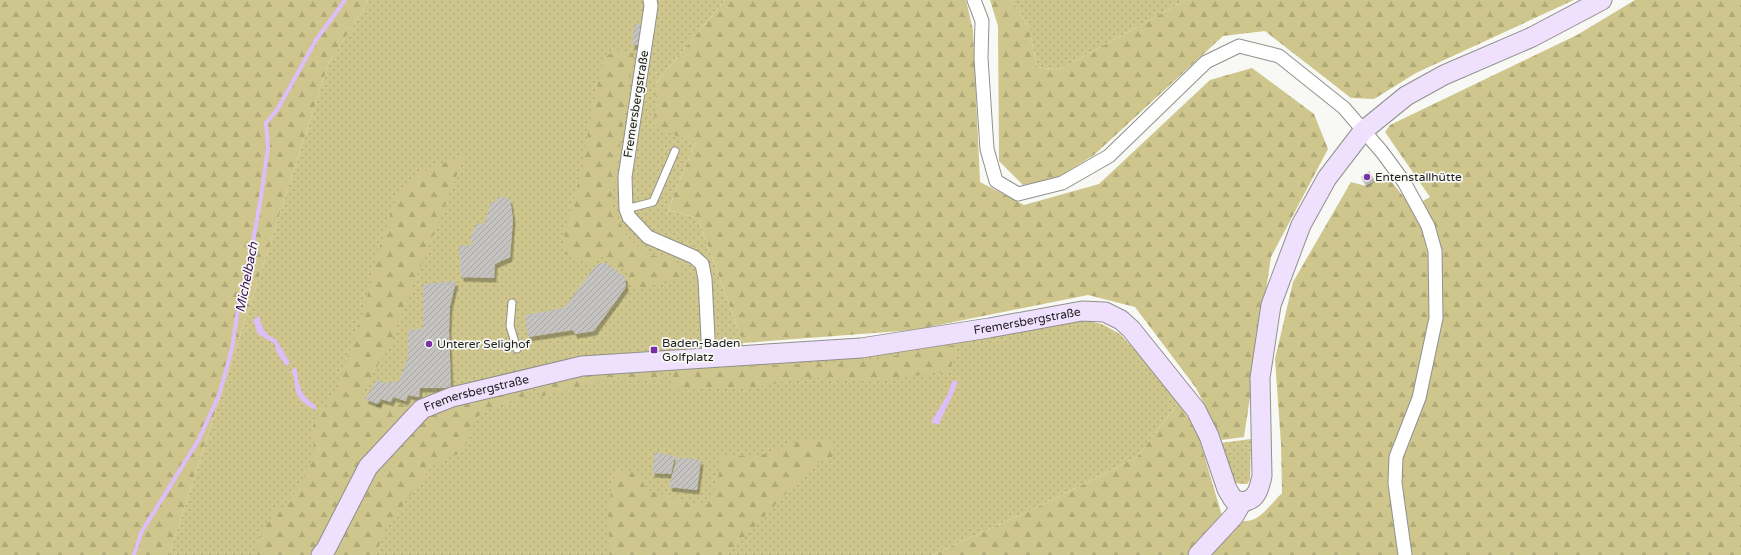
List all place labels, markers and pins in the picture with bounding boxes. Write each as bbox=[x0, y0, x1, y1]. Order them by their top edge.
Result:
place label: Entenstallhütte bbox=[1375, 170, 1462, 184]
marker: Entenstallhütte bbox=[1362, 172, 1372, 182]
place label: Baden-Baden Golfplatz bbox=[662, 336, 740, 364]
place label: Unterer Selighof bbox=[437, 337, 531, 351]
marker: Unterer Selighof bbox=[424, 339, 434, 349]
marker: Baden-Baden Golfplatz bbox=[649, 345, 659, 355]

